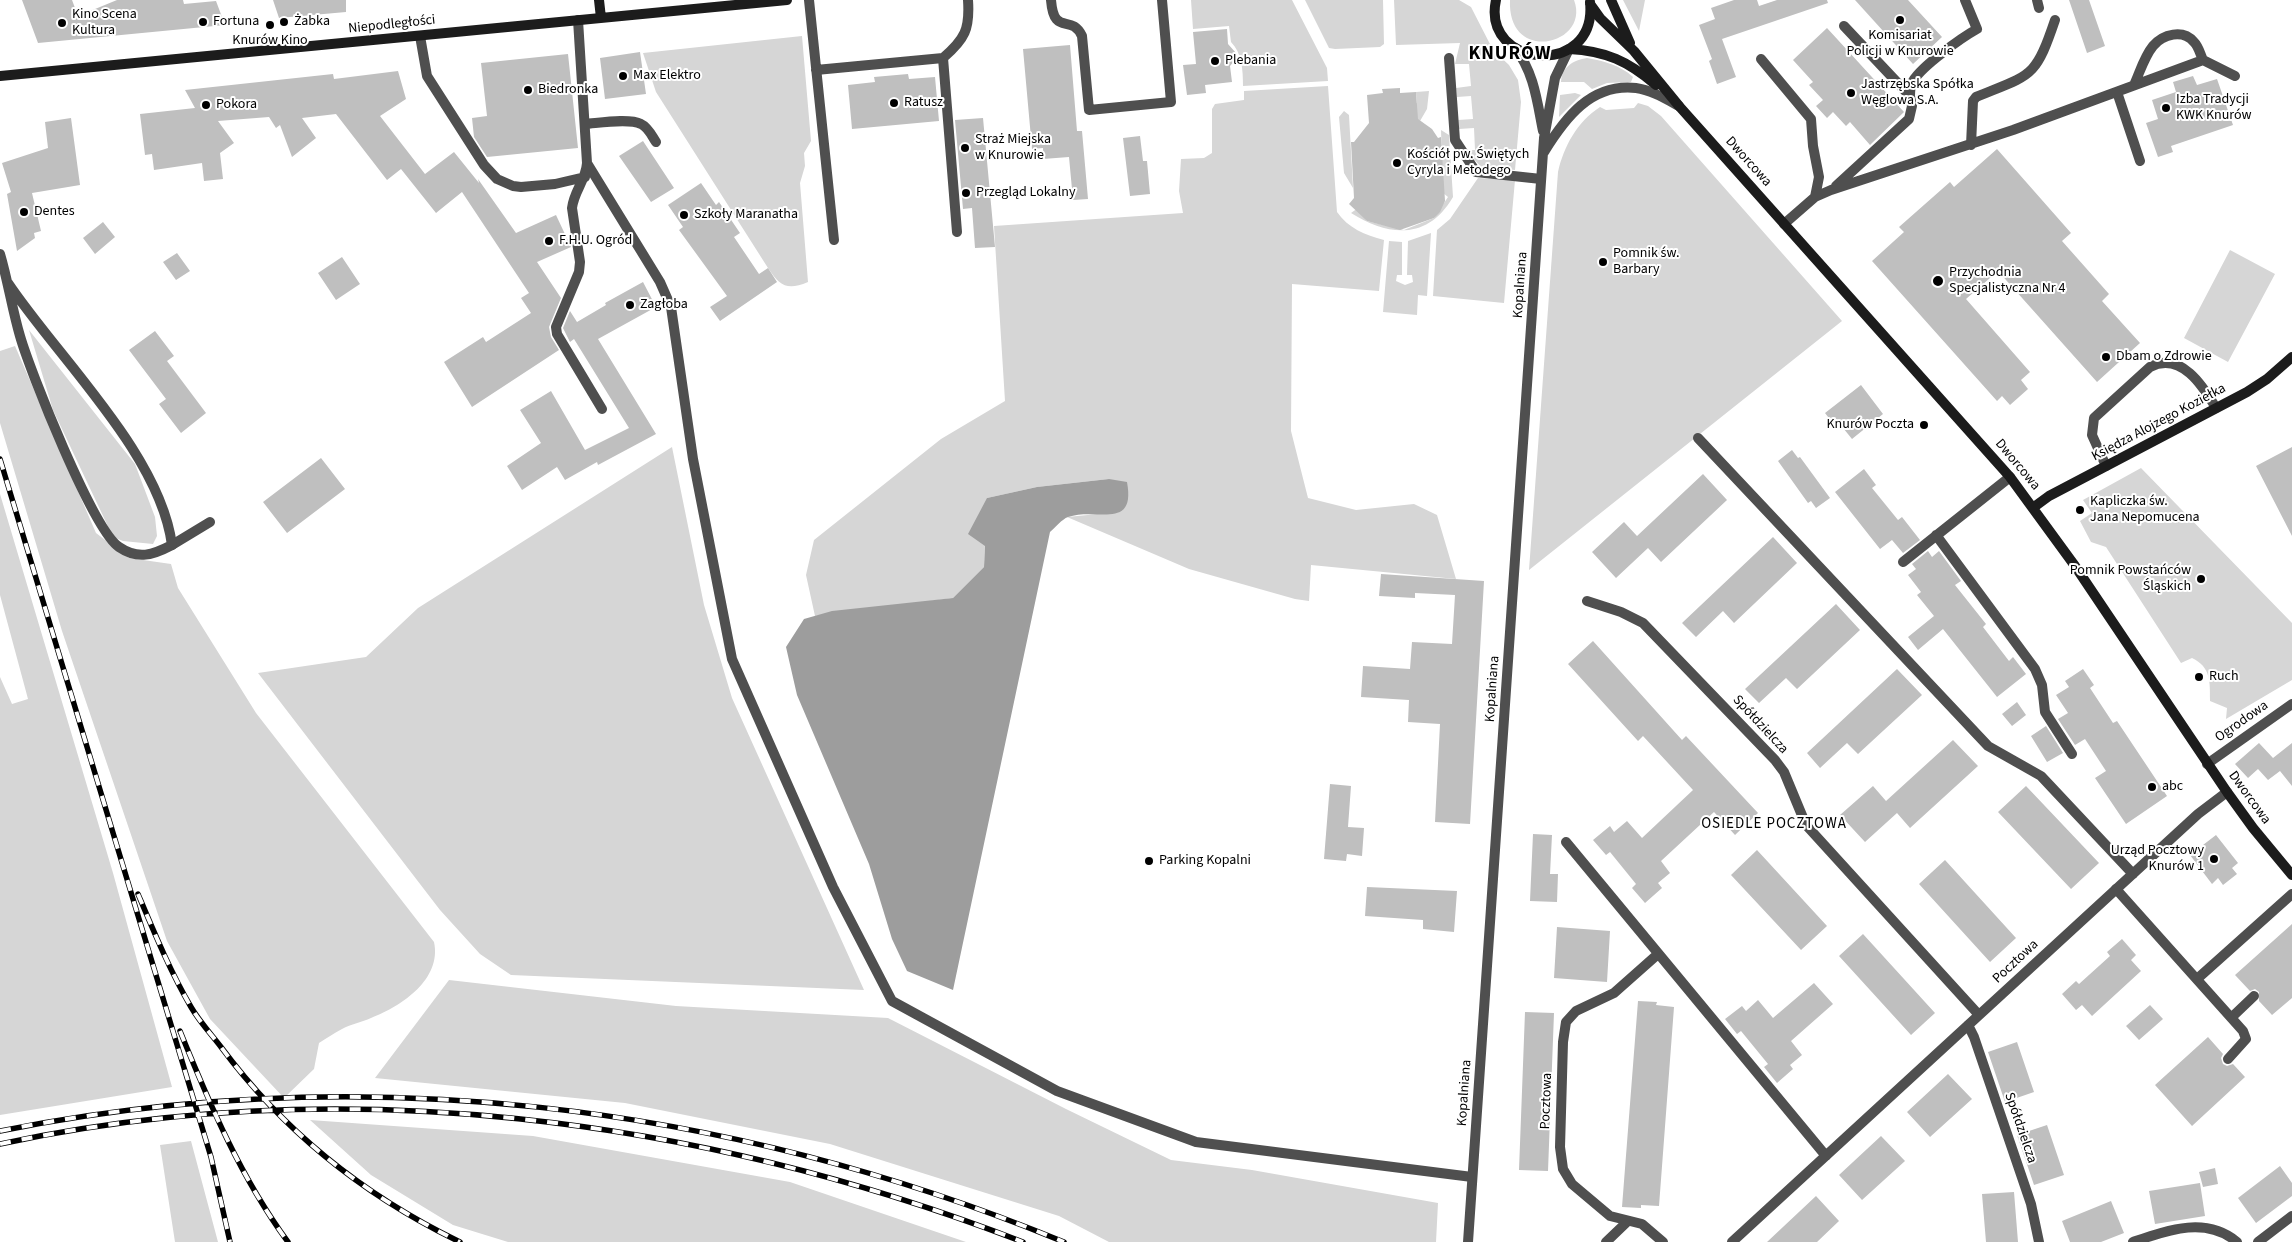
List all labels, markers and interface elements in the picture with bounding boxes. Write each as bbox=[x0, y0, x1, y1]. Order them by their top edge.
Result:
place label: Kino Scena Kultura bbox=[72, 7, 137, 40]
street label: Niepodległości bbox=[348, 12, 436, 38]
place label: Fortuna bbox=[213, 14, 259, 30]
place label: Żabka bbox=[294, 14, 330, 30]
marker: Komisariat Policji w Knurowie bbox=[1894, 14, 1906, 26]
marker: Fortuna bbox=[197, 16, 209, 28]
marker: Żabka bbox=[278, 16, 290, 28]
marker: Kino Scena Kultura bbox=[56, 17, 68, 29]
marker: Knurów Kino bbox=[264, 19, 276, 31]
place label: Komisariat Policji w Knurowie bbox=[1846, 28, 1954, 60]
place label: Knurów Kino bbox=[232, 33, 308, 49]
district label: KNURÓW bbox=[1468, 44, 1552, 66]
place label: Plebania bbox=[1225, 53, 1276, 69]
marker: Plebania bbox=[1209, 55, 1221, 67]
place label: Max Elektro bbox=[633, 68, 701, 84]
marker: Max Elektro bbox=[617, 70, 629, 82]
place label: Jastrzębska Spółka Węglowa S.A. bbox=[1861, 77, 1974, 110]
place label: Biedronka bbox=[538, 82, 598, 98]
marker: Biedronka bbox=[522, 84, 534, 96]
marker: Jastrzębska Spółka Węglowa S.A. bbox=[1845, 87, 1857, 99]
place label: Izba Tradycji KWK Knurów bbox=[2176, 92, 2252, 124]
place label: Ratusz bbox=[904, 95, 943, 111]
place label: Pokora bbox=[216, 97, 257, 113]
marker: Ratusz bbox=[888, 97, 900, 109]
marker: Pokora bbox=[200, 99, 212, 111]
marker: Izba Tradycji KWK Knurów bbox=[2160, 102, 2172, 114]
place label: Straż Miejska w Knurowie bbox=[975, 132, 1051, 164]
street label: Dworcowa bbox=[1721, 134, 1775, 190]
marker: Straż Miejska w Knurowie bbox=[959, 142, 971, 154]
place label: Kościół pw. Świętych Cyryla i Metodego bbox=[1407, 147, 1529, 180]
marker: Kościół pw. Świętych Cyryla i Metodego bbox=[1391, 157, 1403, 169]
place label: Przegląd Lokalny bbox=[976, 185, 1075, 201]
marker: Przegląd Lokalny bbox=[960, 187, 972, 199]
place label: Dentes bbox=[34, 204, 75, 220]
marker: Dentes bbox=[18, 206, 30, 218]
place label: Szkoły Maranatha bbox=[694, 207, 798, 223]
marker: Szkoły Maranatha bbox=[678, 209, 690, 221]
place label: F.H.U. Ogród bbox=[559, 233, 632, 249]
marker: F.H.U. Ogród bbox=[543, 235, 555, 247]
place label: Pomnik św. Barbary bbox=[1613, 246, 1679, 278]
street label: Kopalniana bbox=[1510, 251, 1532, 319]
marker: Pomnik św. Barbary bbox=[1597, 256, 1609, 268]
place label: Przychodnia Specjalistyczna Nr 4 bbox=[1949, 265, 2065, 298]
marker: Przychodnia Specjalistyczna Nr 4 bbox=[1931, 274, 1945, 288]
place label: Zagłoba bbox=[640, 297, 688, 313]
marker: Zagłoba bbox=[624, 299, 636, 311]
place label: Dbam o Zdrowie bbox=[2116, 349, 2212, 365]
marker: Dbam o Zdrowie bbox=[2100, 351, 2112, 363]
street label: Księdza Alojzego Koziełka bbox=[2089, 380, 2229, 466]
place label: Knurów Poczta bbox=[1826, 417, 1914, 433]
marker: Knurów Poczta bbox=[1918, 419, 1930, 431]
street label: Dworcowa bbox=[1991, 436, 2043, 494]
place label: Kapliczka św. Jana Nepomucena bbox=[2090, 494, 2200, 526]
marker: Kapliczka św. Jana Nepomucena bbox=[2074, 504, 2086, 516]
place label: Pomnik Powstańców Śląskich bbox=[2070, 563, 2191, 596]
marker: Pomnik Powstańców Śląskich bbox=[2195, 573, 2207, 585]
street label: Kopalniana bbox=[1482, 655, 1504, 723]
place label: Ruch bbox=[2209, 669, 2239, 685]
marker: Ruch bbox=[2193, 671, 2205, 683]
street label: Spółdzielcza bbox=[1729, 692, 1791, 758]
street label: Ogrodowa bbox=[2212, 698, 2272, 746]
street label: Dworcowa bbox=[2224, 768, 2274, 828]
place label: abc bbox=[2162, 779, 2183, 795]
marker: abc bbox=[2146, 781, 2158, 793]
district label: OSIEDLE POCZTOWA bbox=[1699, 816, 1849, 834]
place label: Urząd Pocztowy Knurów 1 bbox=[2111, 843, 2204, 876]
place label: Parking Kopalni bbox=[1159, 853, 1251, 869]
marker: Urząd Pocztowy Knurów 1 bbox=[2208, 853, 2220, 865]
marker: Parking Kopalni bbox=[1143, 855, 1155, 867]
street label: Pocztowa bbox=[1990, 937, 2042, 987]
street label: Kopalniana bbox=[1454, 1059, 1476, 1127]
street label: Pocztowa bbox=[1538, 1072, 1556, 1130]
street label: Spółdzielcza bbox=[2000, 1090, 2040, 1166]

